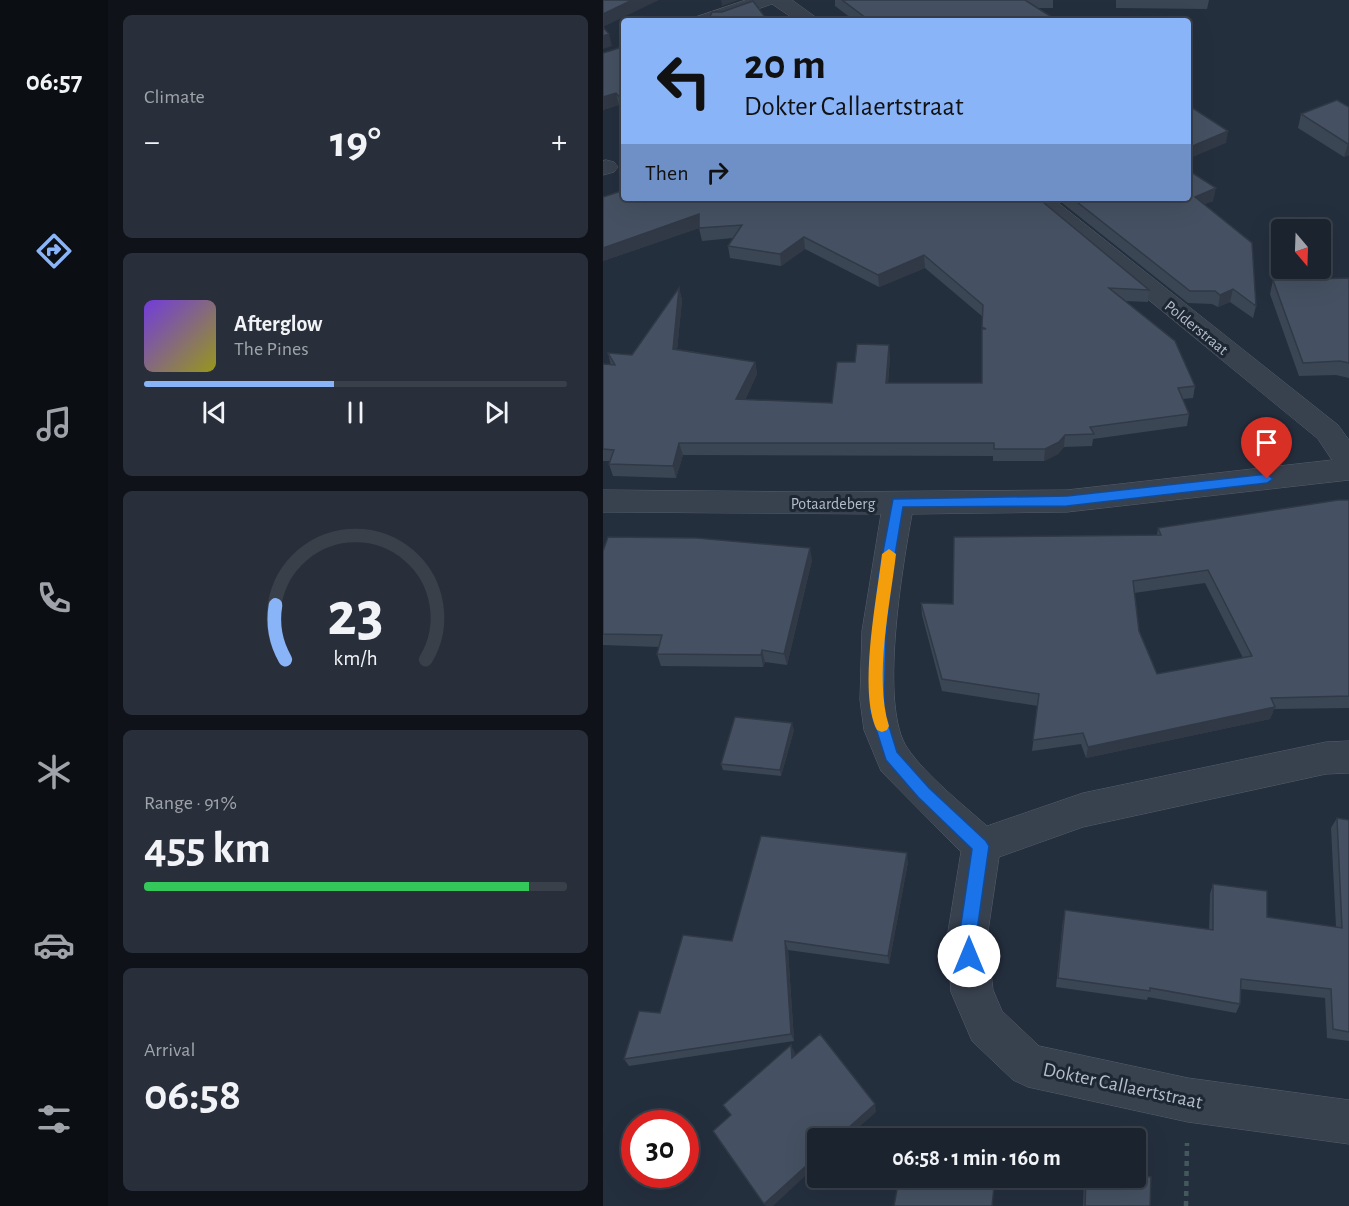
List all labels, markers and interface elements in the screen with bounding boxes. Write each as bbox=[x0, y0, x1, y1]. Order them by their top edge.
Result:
icon: left bbox=[645, 42, 723, 120]
text: 20 m bbox=[744, 44, 826, 86]
text: 06:57 bbox=[26, 68, 82, 95]
text: Climate bbox=[144, 87, 205, 107]
text: Dokter Callaertstraat bbox=[744, 93, 964, 120]
text: 19° bbox=[330, 120, 381, 165]
text: − bbox=[144, 126, 160, 159]
text: + bbox=[551, 126, 567, 159]
icon: right bbox=[701, 156, 734, 189]
text: Then bbox=[645, 162, 689, 184]
north arrow bbox=[1271, 219, 1331, 279]
map controls bbox=[1271, 219, 1331, 279]
icon: directions bbox=[33, 230, 75, 272]
street label: Polderstraat bbox=[1162, 298, 1231, 358]
text: Afterglow bbox=[234, 313, 322, 335]
text: The Pines bbox=[234, 339, 309, 359]
icon: previous bbox=[198, 396, 231, 429]
icon: pause bbox=[339, 396, 372, 429]
icon: next bbox=[480, 396, 513, 429]
icon: music bbox=[33, 403, 75, 445]
pin bbox=[1241, 417, 1292, 479]
icon: arrive bbox=[1250, 426, 1283, 459]
street label: Potaardeberg bbox=[791, 496, 876, 512]
icon: phone bbox=[33, 577, 75, 619]
text: 23 bbox=[327, 584, 384, 646]
text: km/h bbox=[333, 648, 378, 669]
icon: climate bbox=[33, 751, 75, 793]
text: Range · 91% bbox=[144, 793, 237, 813]
text: 455 km bbox=[144, 826, 271, 871]
icon: car bbox=[33, 924, 75, 966]
position arrow bbox=[937, 924, 1001, 988]
text: Arrival bbox=[144, 1040, 195, 1060]
street label: Dokter Callaertstraat bbox=[1041, 1059, 1205, 1113]
text: 06:58 bbox=[144, 1073, 241, 1118]
icon: filters bbox=[33, 1098, 75, 1140]
speed limit sign: 30 bbox=[621, 1110, 699, 1188]
text: 06:58 · 1 min · 160 m bbox=[892, 1147, 1061, 1169]

